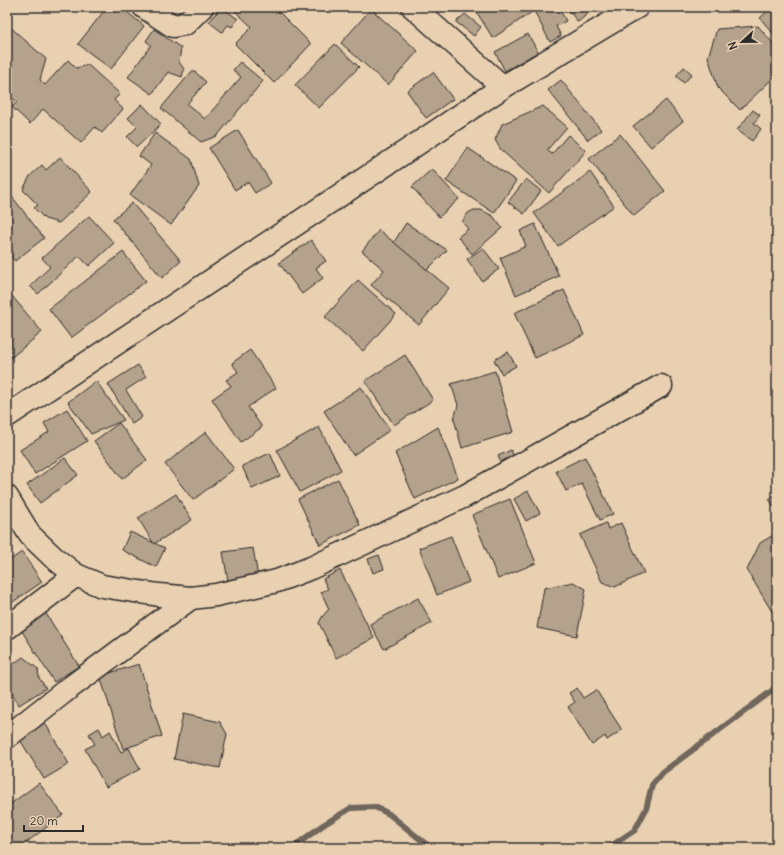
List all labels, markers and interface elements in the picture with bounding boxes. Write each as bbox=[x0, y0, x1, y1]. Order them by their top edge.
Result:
north arrow bbox=[722, 22, 762, 62]
text: N bbox=[725, 40, 741, 52]
scale bar bbox=[24, 807, 83, 833]
text: 20 m bbox=[30, 813, 58, 828]

